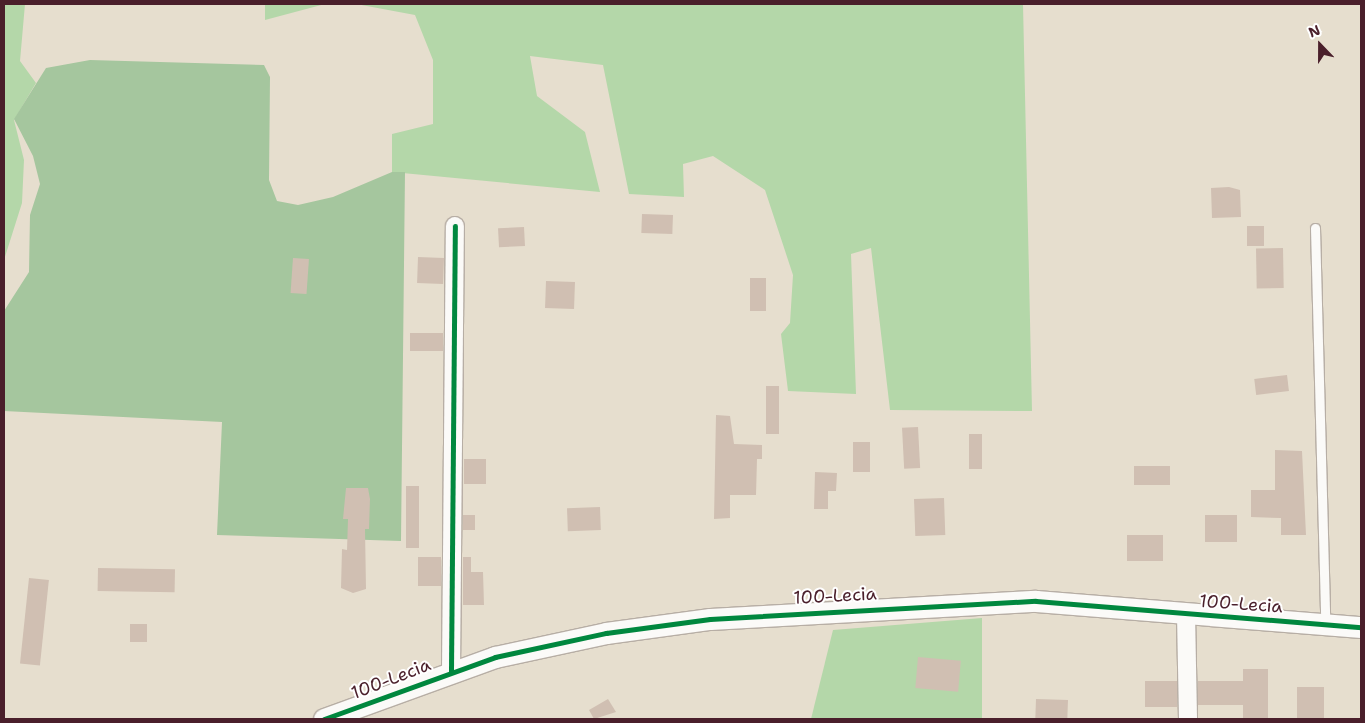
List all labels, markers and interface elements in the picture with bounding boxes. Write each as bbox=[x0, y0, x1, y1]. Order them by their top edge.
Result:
north arrow bbox=[1295, 20, 1345, 70]
text: N bbox=[1306, 21, 1323, 42]
street label: 100-Lecia bbox=[793, 583, 877, 609]
street label: 100-Lecia bbox=[1199, 590, 1283, 618]
street label: 100-Lecia bbox=[348, 654, 434, 704]

